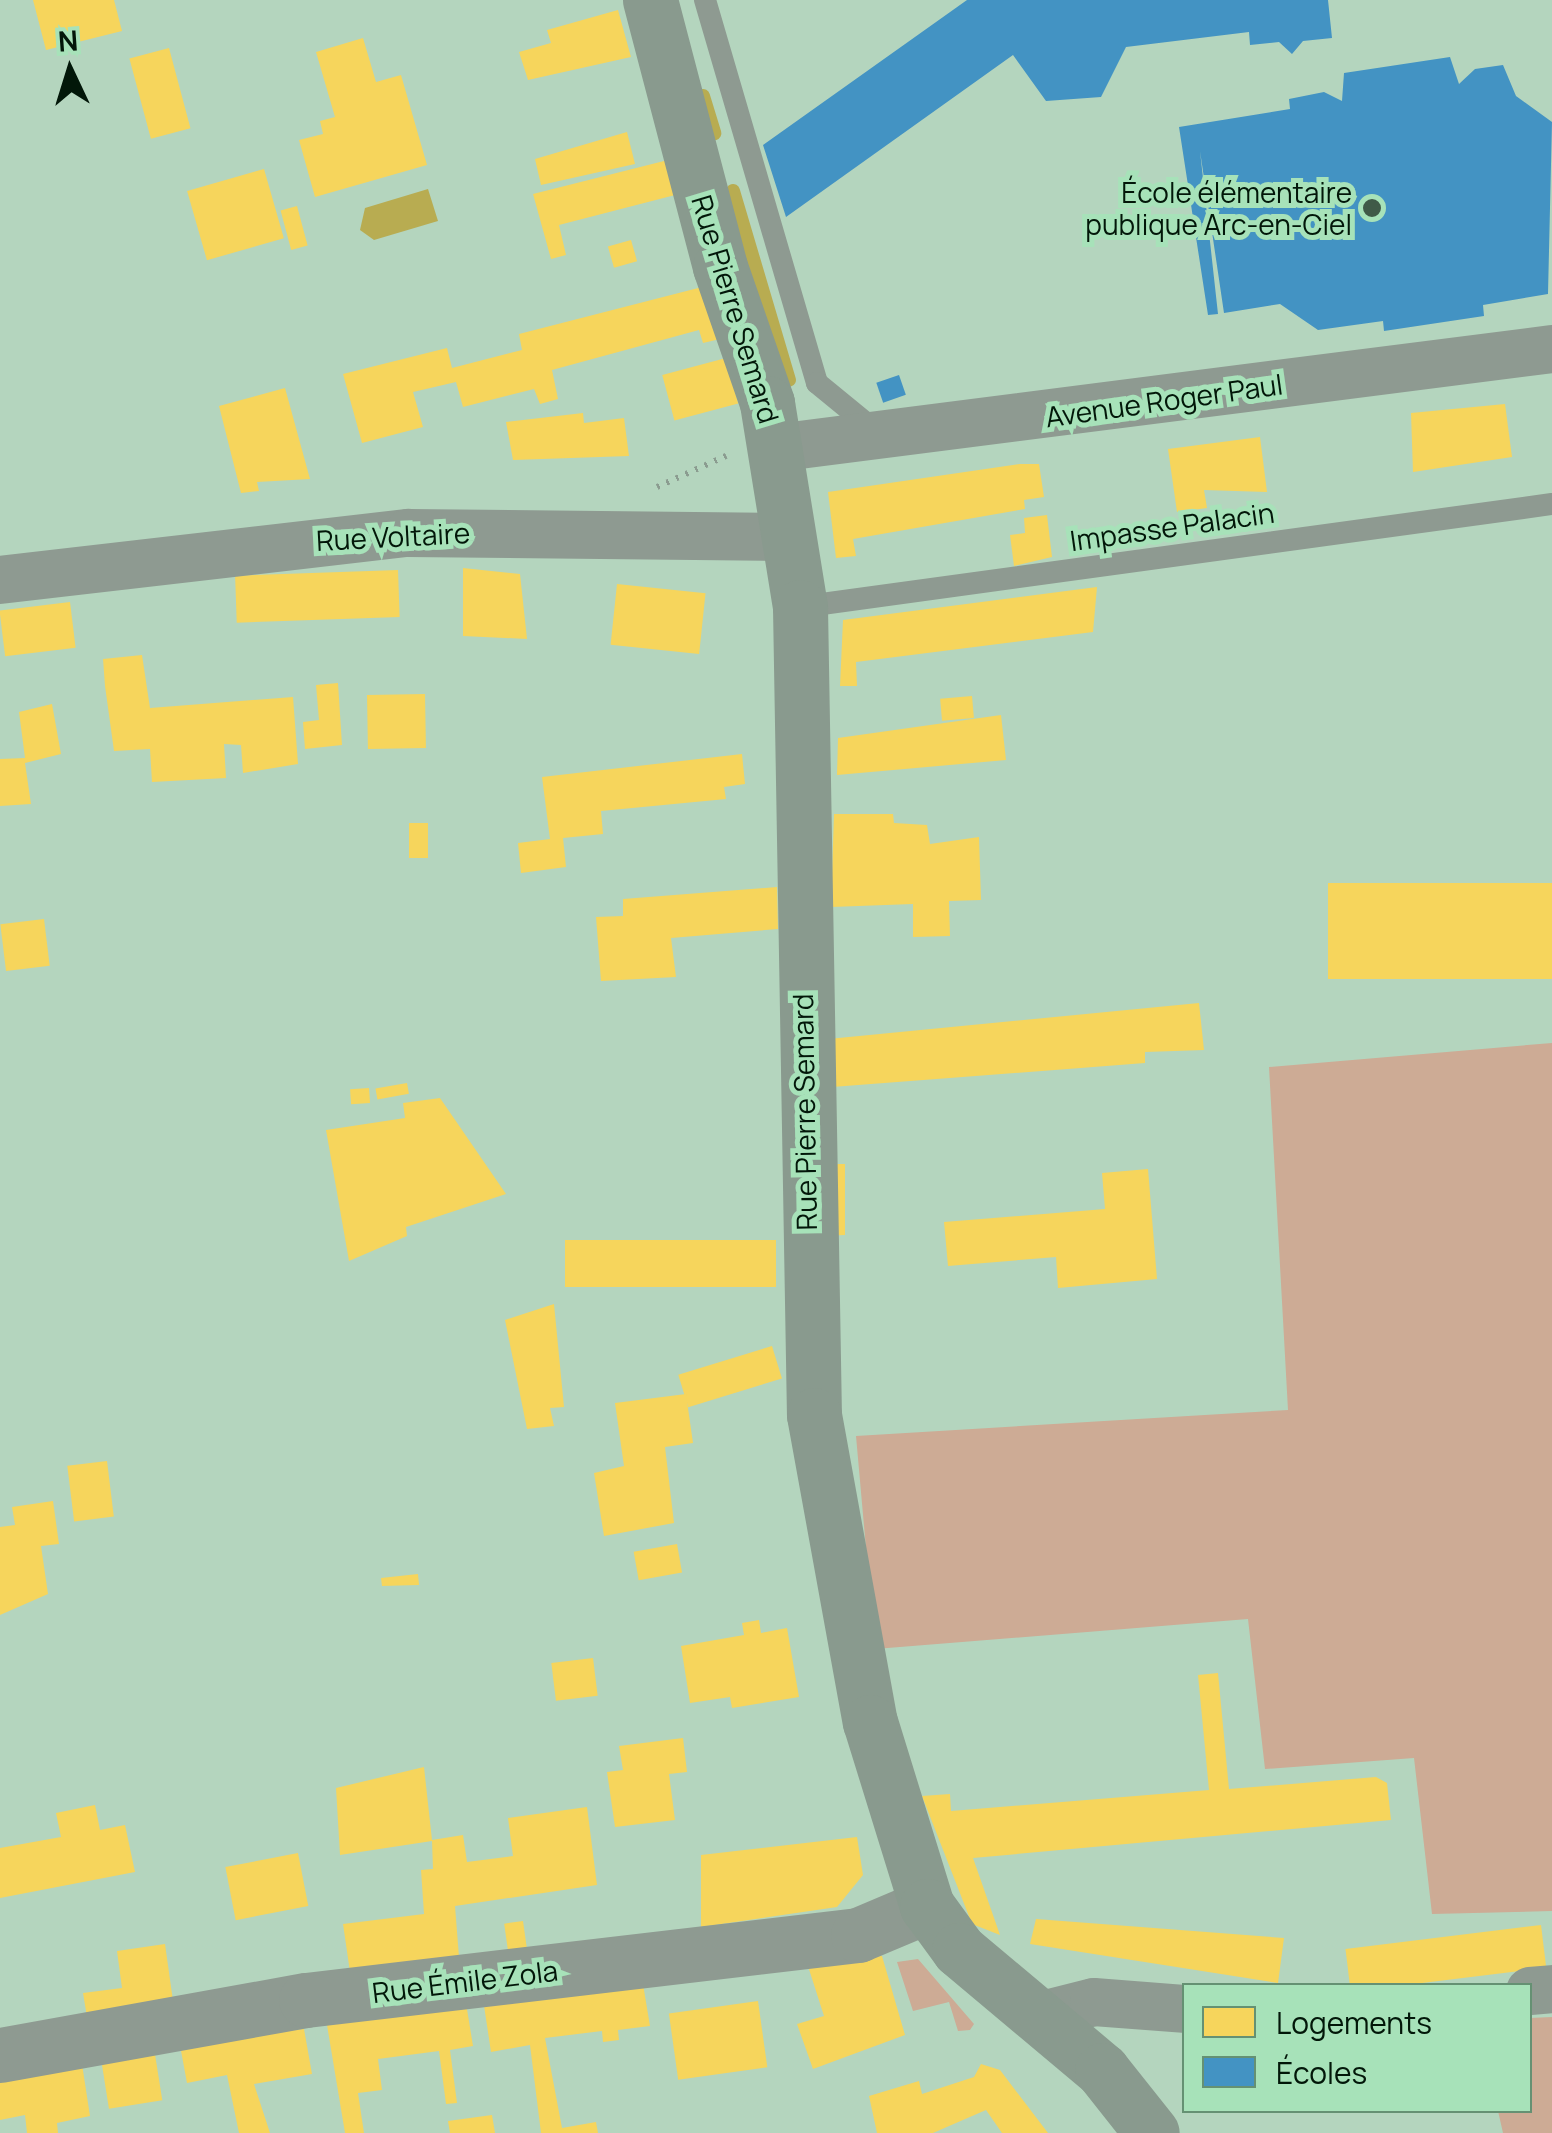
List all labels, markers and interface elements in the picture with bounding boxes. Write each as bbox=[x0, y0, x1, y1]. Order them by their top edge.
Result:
north arrow bbox=[20, 20, 120, 120]
text: N bbox=[57, 20, 79, 60]
place label: École élémentaire publique Arc-en-Ciel bbox=[1085, 175, 1352, 241]
street label: Rue Pierre Semard bbox=[685, 191, 787, 427]
marker: École élémentaire publique Arc-en-Ciel bbox=[1361, 197, 1383, 219]
street label: Avenue Roger Paul bbox=[1043, 367, 1285, 433]
street label: Impasse Palacin bbox=[1068, 495, 1276, 557]
street label: Rue Voltaire bbox=[315, 515, 471, 557]
street label: Rue Pierre Semard bbox=[785, 993, 823, 1231]
street label: Rue Émile Zola bbox=[370, 1953, 560, 2009]
legend bbox=[1182, 1983, 1532, 2113]
text: Logements bbox=[1276, 2002, 1432, 2043]
text: Écoles bbox=[1276, 2052, 1367, 2093]

